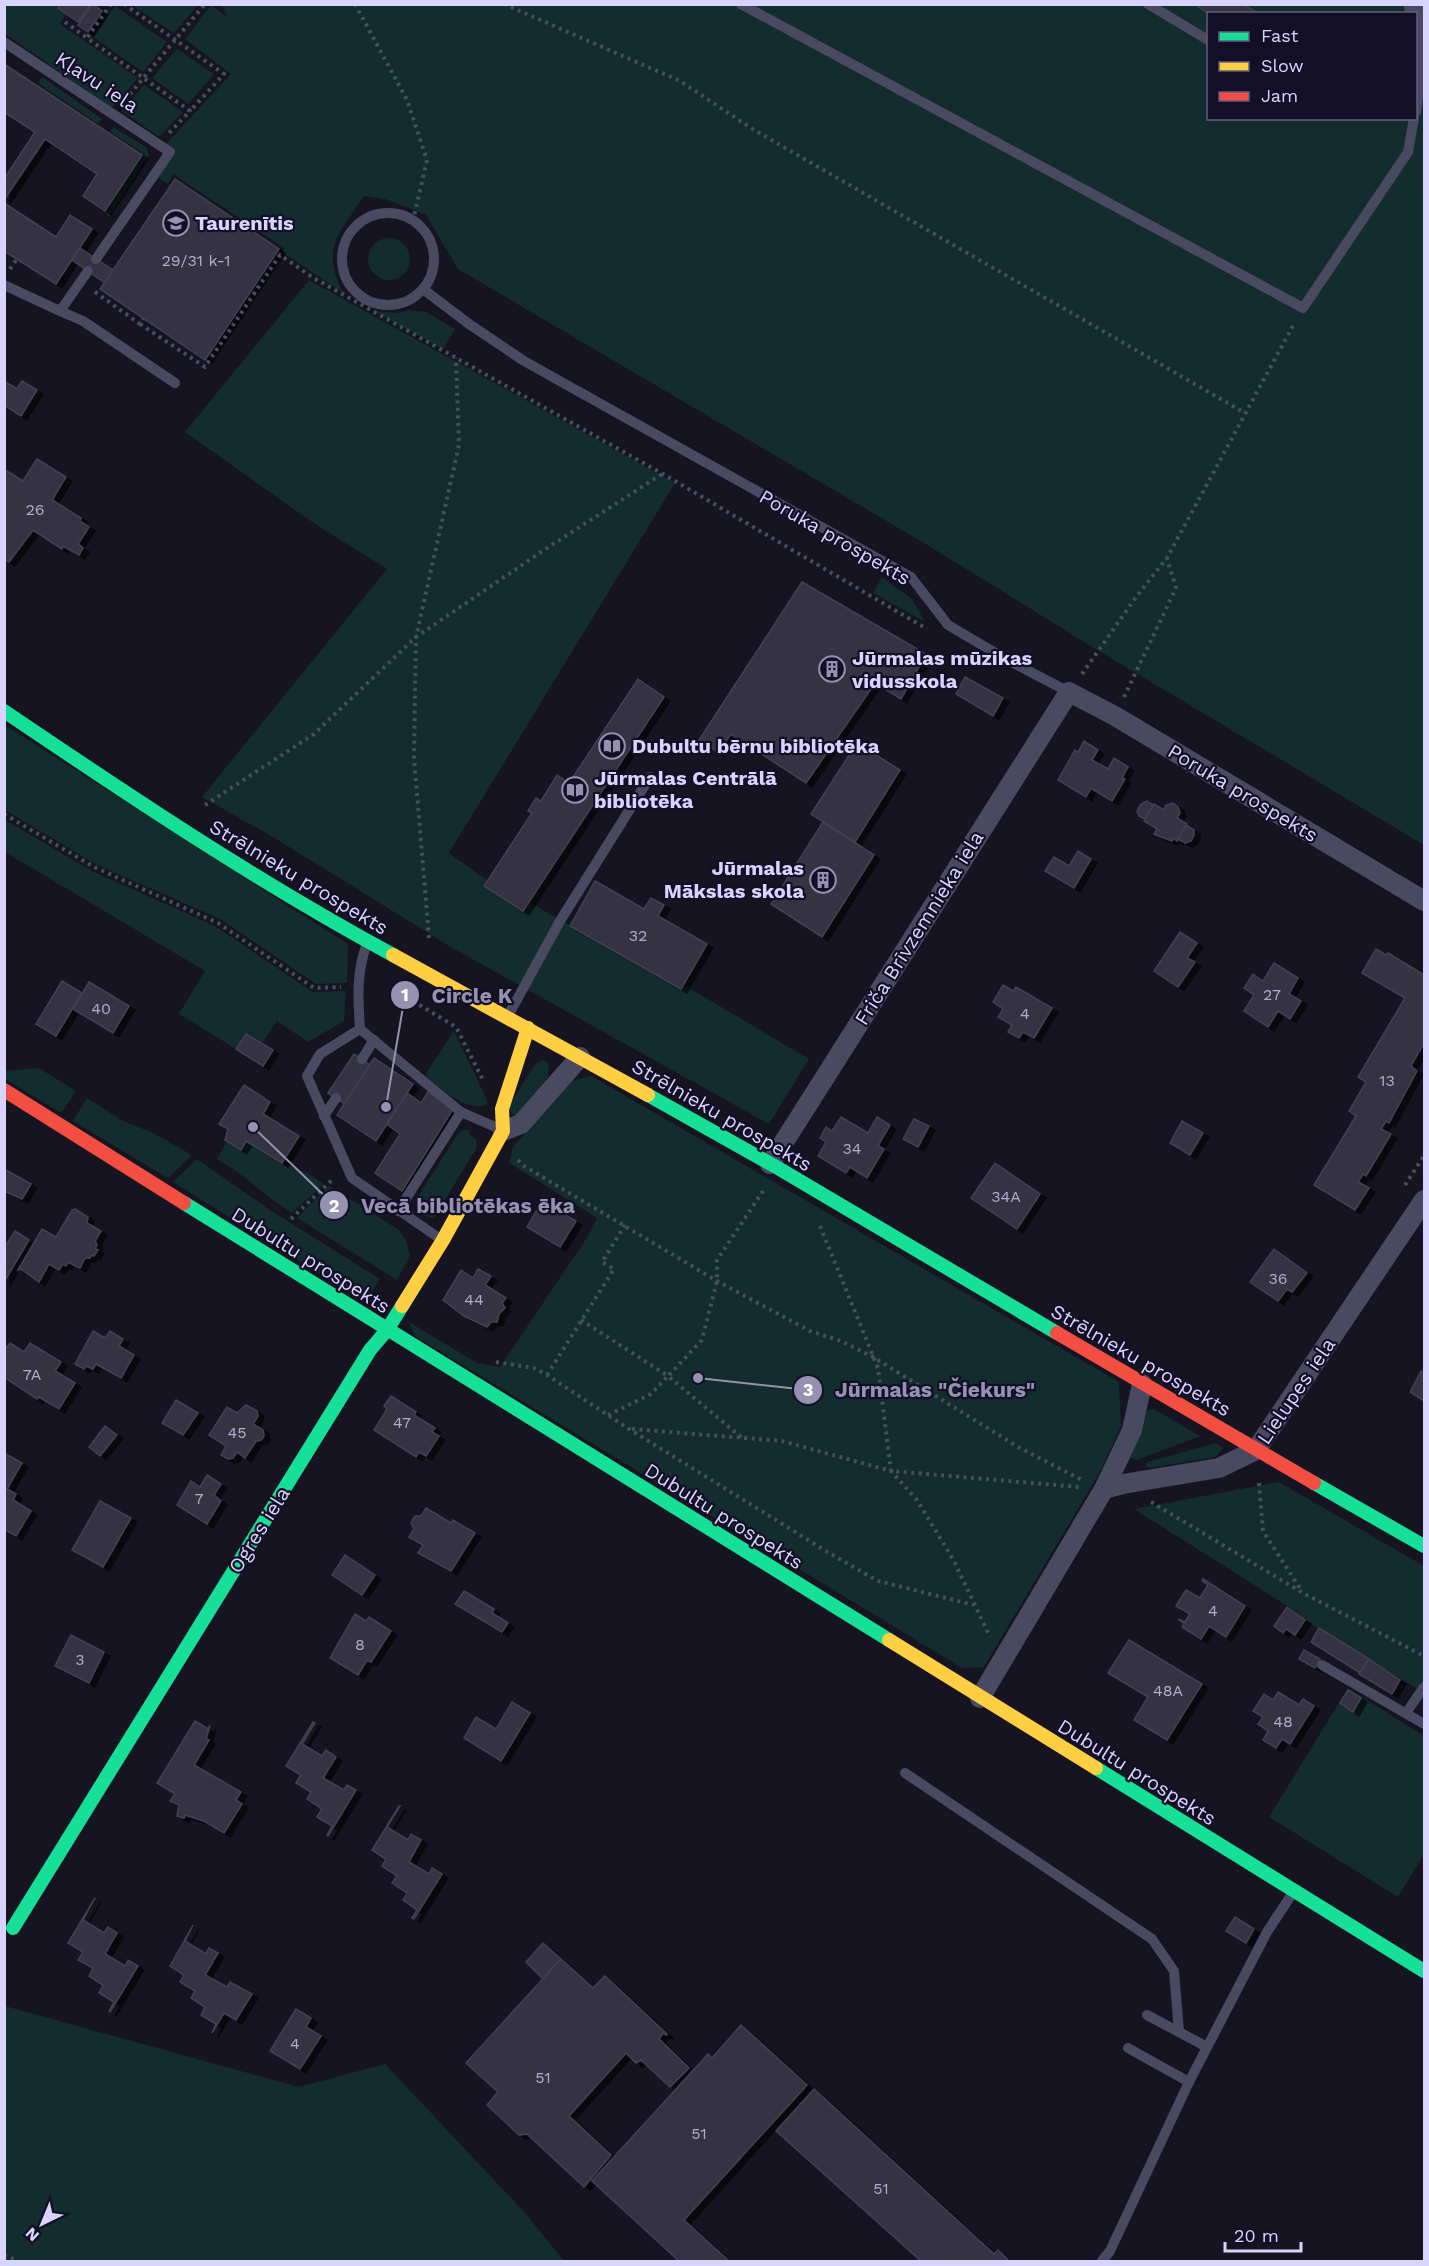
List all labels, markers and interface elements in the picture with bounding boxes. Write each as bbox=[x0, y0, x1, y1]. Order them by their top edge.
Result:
legend bbox=[1207, 12, 1417, 120]
text: Fast bbox=[1261, 25, 1299, 46]
street label: Kļavu iela bbox=[51, 46, 143, 118]
text: Slow bbox=[1261, 55, 1304, 76]
text: Jam bbox=[1261, 85, 1298, 106]
school or university icon: Taurenītis bbox=[161, 208, 191, 238]
place label: Taurenītis bbox=[195, 211, 294, 235]
house number: 29/31 k-1 bbox=[162, 251, 230, 270]
street label: Poruka prospekts bbox=[755, 484, 915, 590]
house number: 26 bbox=[25, 500, 45, 519]
place label: Jūrmalas mūzikas vidusskola bbox=[851, 646, 1033, 693]
building icon: Jūrmalas mūzikas vidusskola bbox=[817, 654, 847, 684]
library icon: Dubultu bērnu bibliotēka bbox=[597, 731, 627, 761]
place label: Dubultu bērnu bibliotēka bbox=[632, 734, 880, 758]
street label: Poruka prospekts bbox=[1164, 739, 1322, 847]
place label: Jūrmalas Centrālā bibliotēka bbox=[594, 766, 777, 813]
library icon: Jūrmalas Centrālā bibliotēka bbox=[560, 775, 590, 805]
street label: Strēlnieku prospekts bbox=[206, 814, 392, 940]
street label: Friča Brīvzemnieka iela bbox=[849, 827, 989, 1029]
place label: Jūrmalas Mākslas skola bbox=[664, 856, 804, 903]
building icon: Jūrmalas Mākslas skola bbox=[808, 865, 838, 895]
house number: 32 bbox=[629, 926, 647, 945]
callout: Circle K bbox=[390, 976, 524, 1015]
text: Circle K bbox=[432, 983, 513, 1008]
text: 1 bbox=[401, 984, 409, 1005]
house number: 27 bbox=[1263, 985, 1281, 1004]
house number: 40 bbox=[91, 999, 111, 1018]
house number: 4 bbox=[1020, 1004, 1030, 1023]
street label: Strēlnieku prospekts bbox=[628, 1054, 816, 1176]
house number: 13 bbox=[1379, 1071, 1395, 1090]
house number: 34 bbox=[842, 1139, 862, 1158]
callout: Vecā bibliotēkas ēka bbox=[319, 1186, 587, 1225]
house number: 34A bbox=[991, 1187, 1021, 1206]
text: Vecā bibliotēkas ēka bbox=[361, 1193, 576, 1218]
text: 2 bbox=[329, 1195, 339, 1216]
street label: Dubultu prospekts bbox=[227, 1202, 395, 1318]
house number: 36 bbox=[1268, 1269, 1288, 1288]
house number: 44 bbox=[464, 1290, 484, 1309]
street label: Strēlnieku prospekts bbox=[1047, 1299, 1235, 1421]
street label: Lielupes iela bbox=[1252, 1333, 1340, 1449]
house number: 7A bbox=[23, 1365, 42, 1384]
callout: Jūrmalas "Čiekurs" bbox=[793, 1370, 1047, 1409]
text: Jūrmalas "Čiekurs" bbox=[835, 1377, 1035, 1402]
text: 3 bbox=[803, 1379, 813, 1400]
house number: 47 bbox=[393, 1413, 411, 1432]
house number: 45 bbox=[227, 1423, 247, 1442]
street label: Dubultu prospekts bbox=[640, 1458, 808, 1574]
street label: Ogres iela bbox=[223, 1483, 295, 1577]
house number: 7 bbox=[195, 1489, 204, 1508]
house number: 4 bbox=[1208, 1601, 1218, 1620]
house number: 8 bbox=[355, 1635, 365, 1654]
house number: 3 bbox=[75, 1650, 85, 1669]
house number: 48A bbox=[1153, 1681, 1184, 1700]
house number: 48 bbox=[1273, 1712, 1293, 1731]
street label: Dubultu prospekts bbox=[1053, 1714, 1221, 1830]
house number: 4 bbox=[290, 2034, 300, 2053]
house number: 51 bbox=[535, 2068, 551, 2087]
house number: 51 bbox=[691, 2124, 707, 2143]
house number: 51 bbox=[873, 2179, 889, 2198]
north arrow bbox=[12, 2194, 72, 2254]
scale bar bbox=[1225, 2215, 1302, 2253]
text: N bbox=[21, 2224, 43, 2246]
text: 20 m bbox=[1234, 2225, 1279, 2246]

